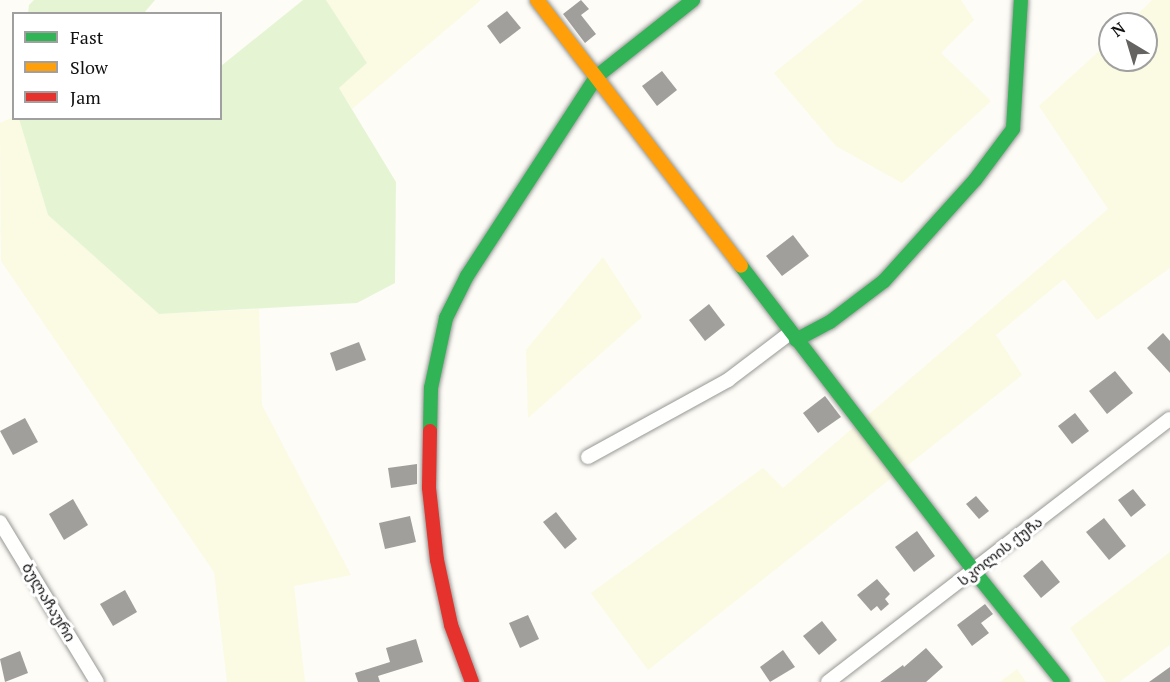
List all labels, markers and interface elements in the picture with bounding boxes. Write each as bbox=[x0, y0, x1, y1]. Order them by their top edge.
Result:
legend bbox=[12, 12, 222, 120]
north arrow bbox=[1098, 12, 1158, 72]
text: N bbox=[1107, 17, 1130, 42]
text: Fast bbox=[70, 25, 103, 49]
text: Slow bbox=[70, 55, 108, 79]
text: Jam bbox=[70, 85, 101, 109]
street label: სკოლის ქუჩა bbox=[954, 512, 1046, 590]
street label: ბულაჩაური bbox=[18, 559, 80, 645]

